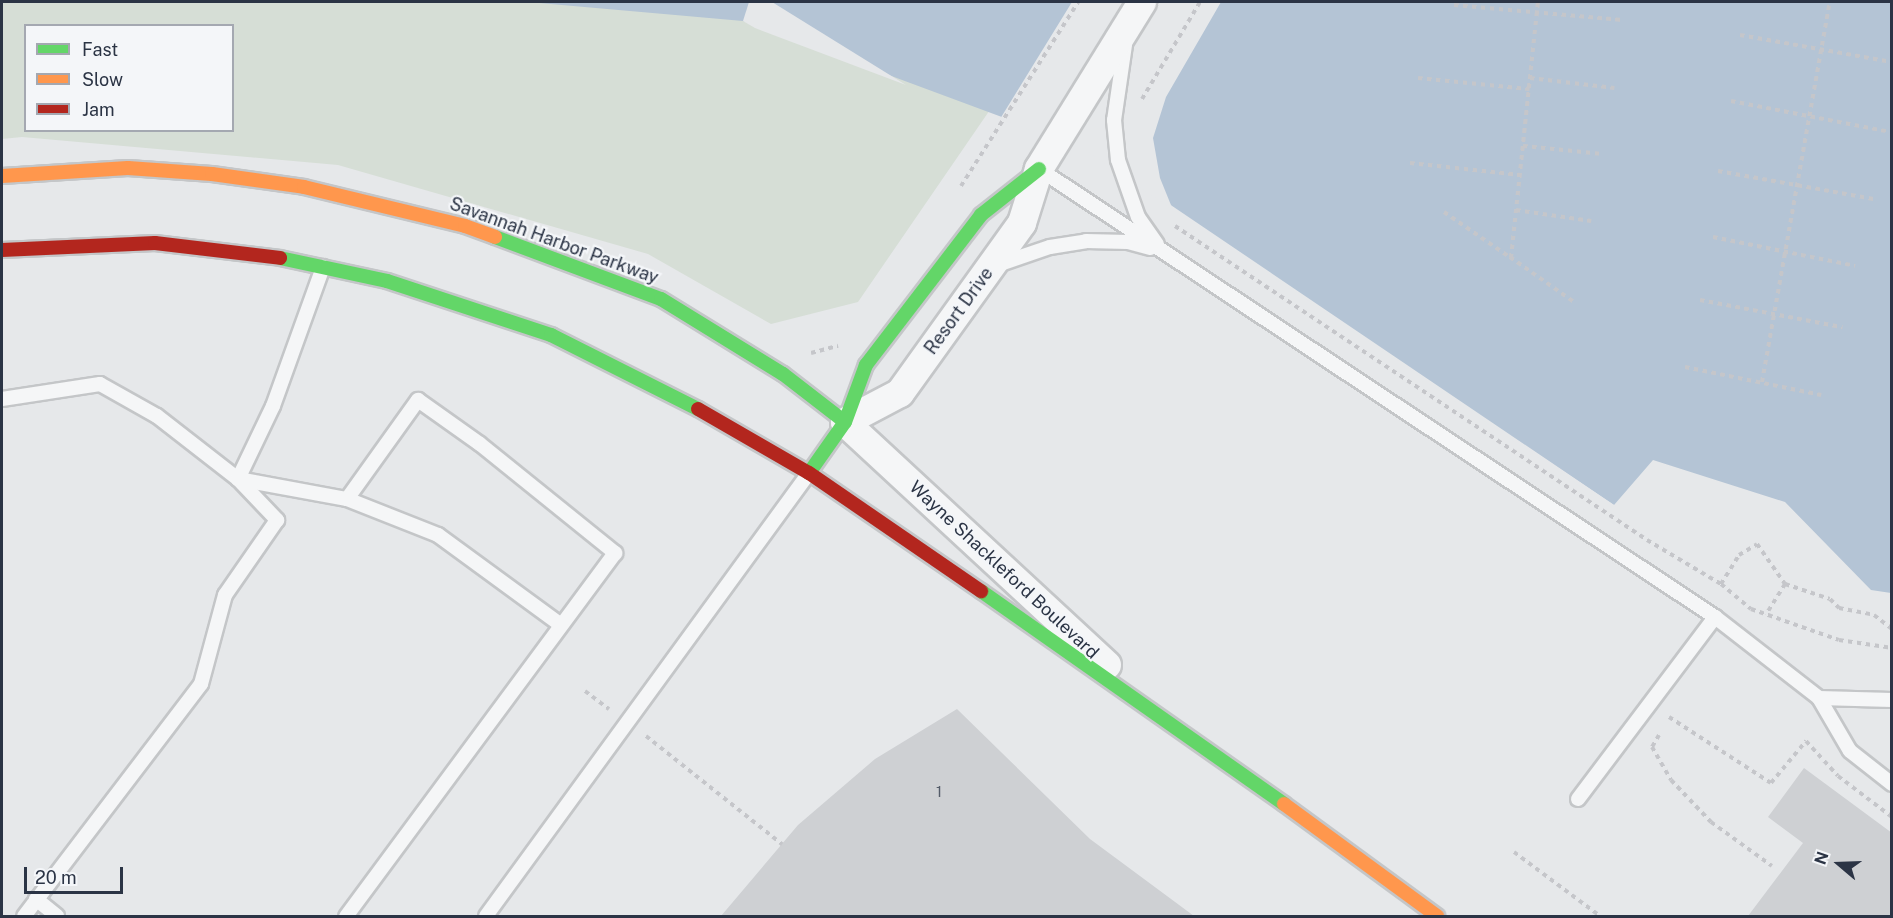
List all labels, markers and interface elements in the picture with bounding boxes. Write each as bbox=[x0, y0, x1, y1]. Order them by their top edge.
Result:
legend bbox=[24, 24, 234, 132]
text: Fast bbox=[82, 39, 118, 60]
text: Slow bbox=[82, 69, 123, 90]
text: Jam bbox=[82, 99, 115, 120]
street label: Savannah Harbor Parkway bbox=[447, 193, 661, 289]
street label: Resort Drive bbox=[920, 263, 998, 359]
street label: Wayne Shackleford Boulevard bbox=[905, 476, 1103, 664]
house number: 1 bbox=[936, 783, 942, 801]
north arrow bbox=[1809, 834, 1869, 894]
text: N bbox=[1810, 849, 1833, 867]
scale bar bbox=[27, 855, 126, 893]
text: 20 m bbox=[35, 867, 77, 888]

